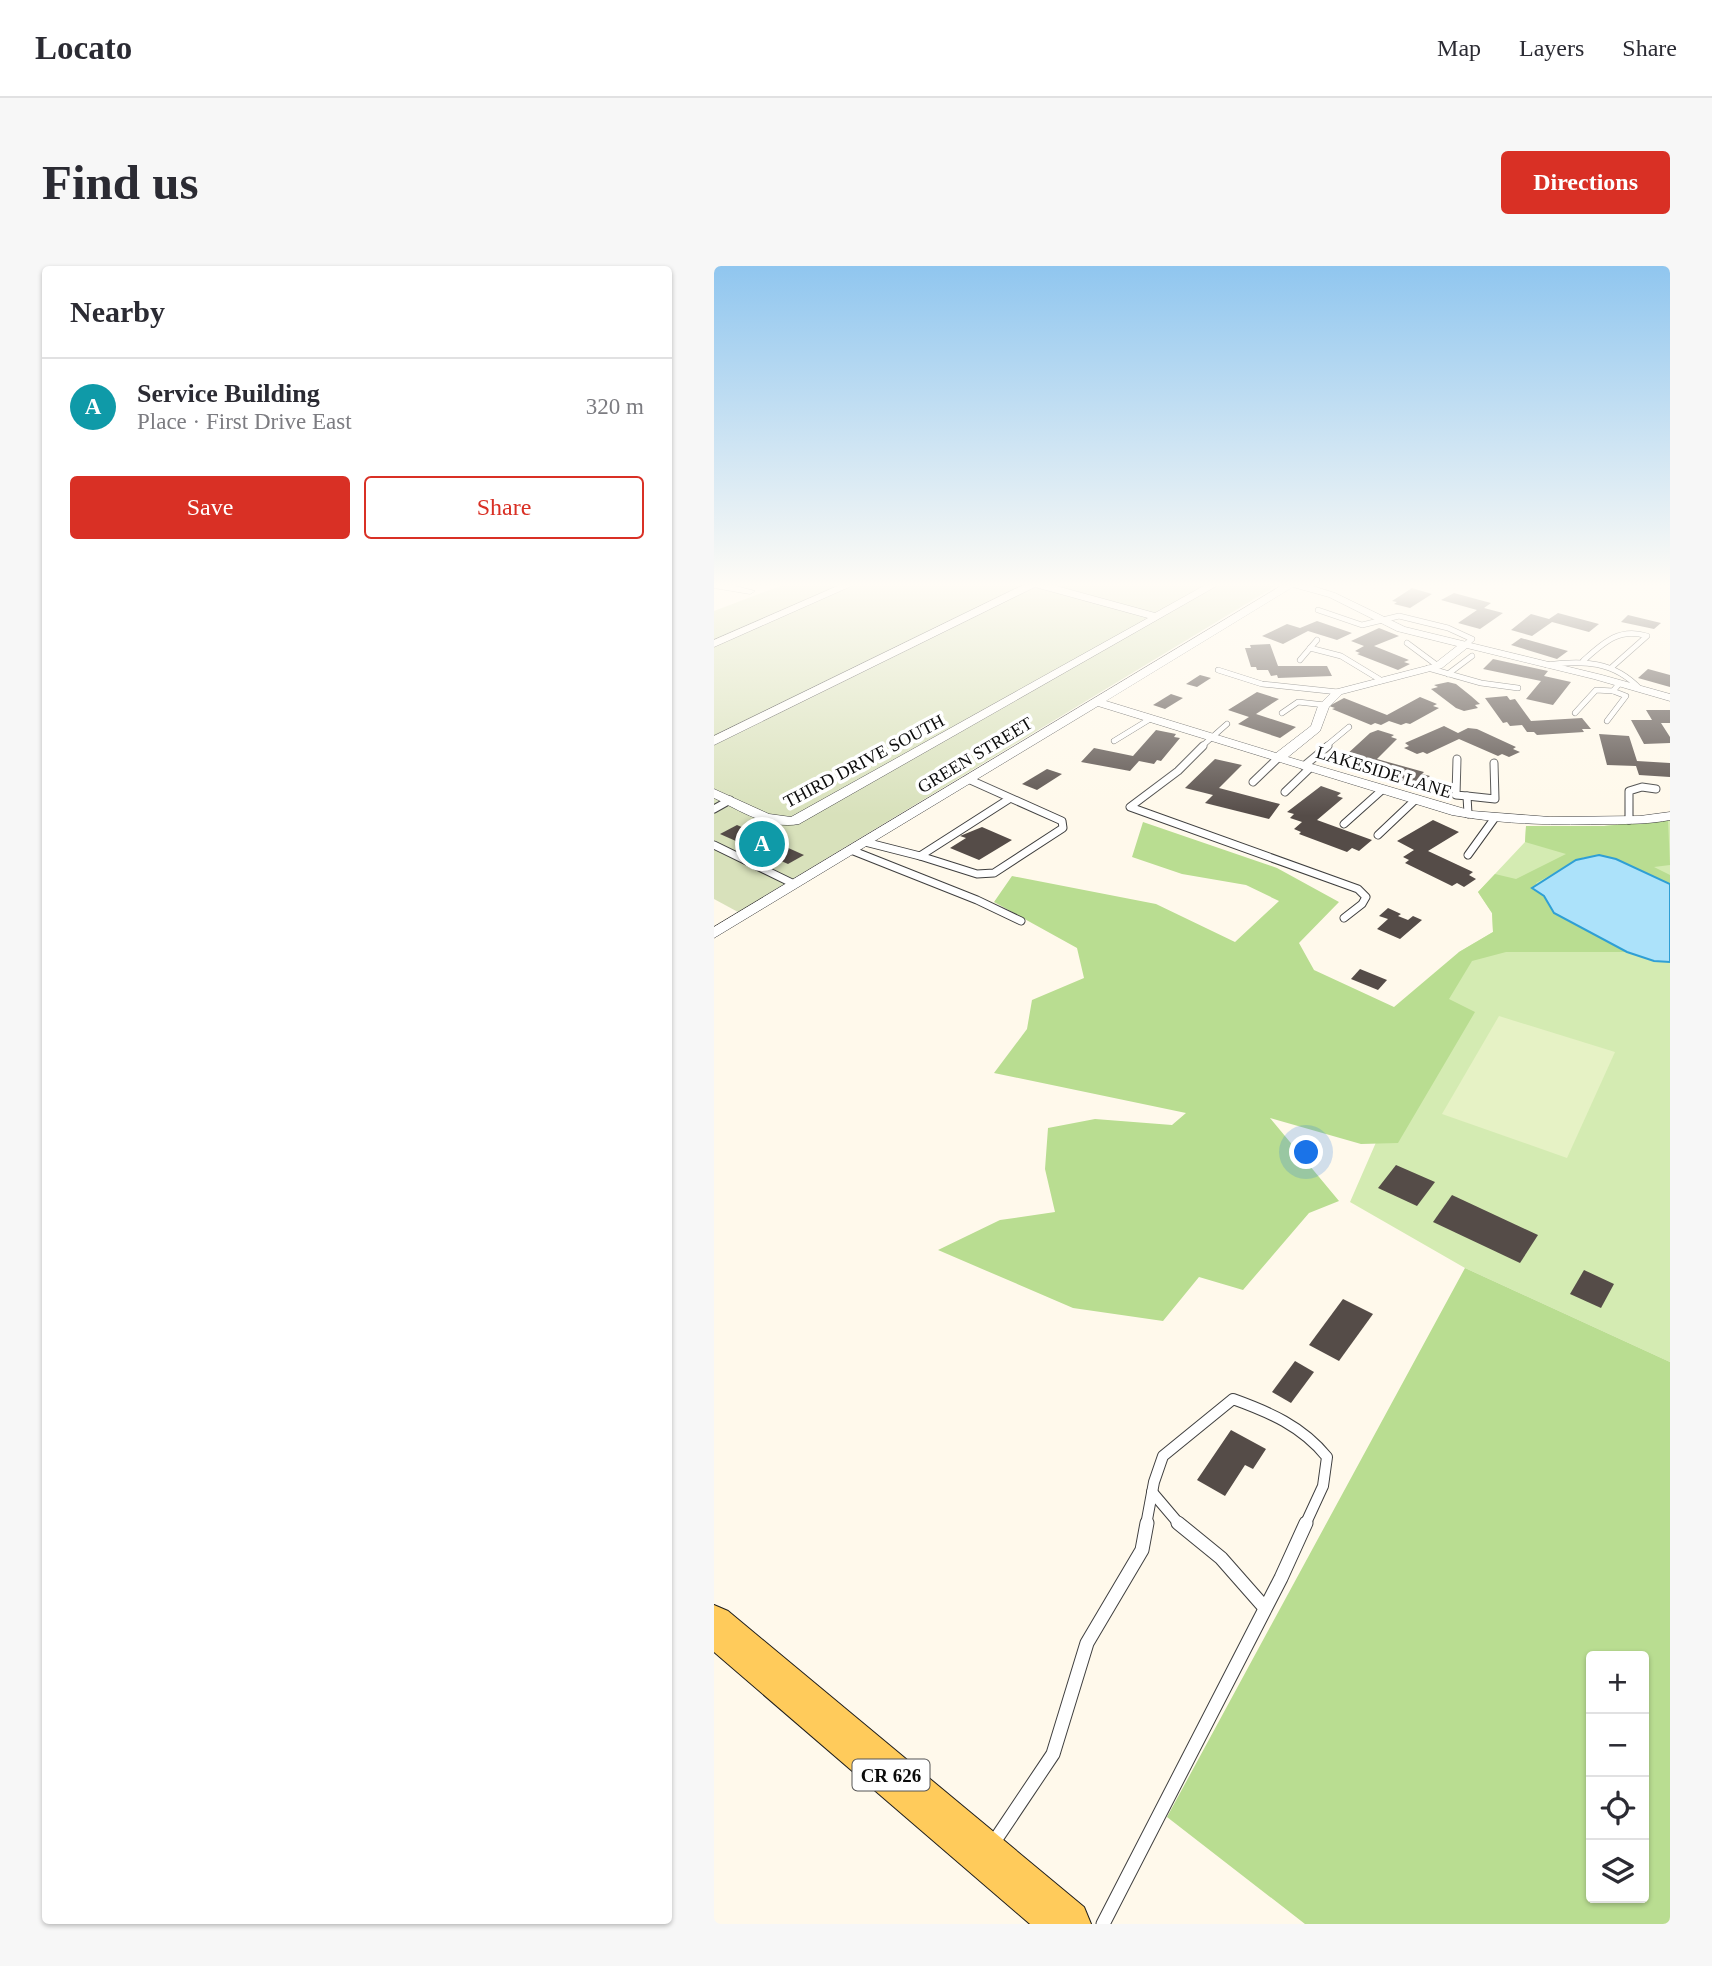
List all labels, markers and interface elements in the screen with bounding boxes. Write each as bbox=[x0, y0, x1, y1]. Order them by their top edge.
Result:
text: Locato bbox=[35, 30, 132, 66]
text: Map bbox=[1437, 35, 1481, 61]
text: Layers bbox=[1519, 35, 1584, 61]
text: Share bbox=[1622, 35, 1677, 61]
button: Directions bbox=[1501, 151, 1670, 214]
text: Find us bbox=[42, 155, 199, 210]
text: Nearby bbox=[70, 295, 165, 328]
text: Service Building bbox=[137, 379, 320, 408]
text: A bbox=[85, 394, 101, 419]
text: 320 m bbox=[586, 394, 644, 419]
text: Place · First Drive East bbox=[137, 409, 352, 434]
button: Save bbox=[70, 476, 350, 539]
button: Share bbox=[364, 476, 644, 539]
street label: THIRD DRIVE SOUTH bbox=[780, 710, 948, 812]
street label: GREEN STREET bbox=[914, 713, 1036, 797]
street label: LAKESIDE LANE bbox=[1314, 742, 1454, 802]
pin: A bbox=[739, 818, 785, 870]
your location bbox=[1289, 1135, 1323, 1169]
map controls bbox=[1586, 1651, 1649, 1903]
button: + bbox=[1586, 1651, 1649, 1714]
button: − bbox=[1586, 1714, 1649, 1777]
road number: CR 626 bbox=[852, 1760, 930, 1791]
button: locate bbox=[1586, 1777, 1649, 1840]
button: layers bbox=[1586, 1840, 1649, 1903]

